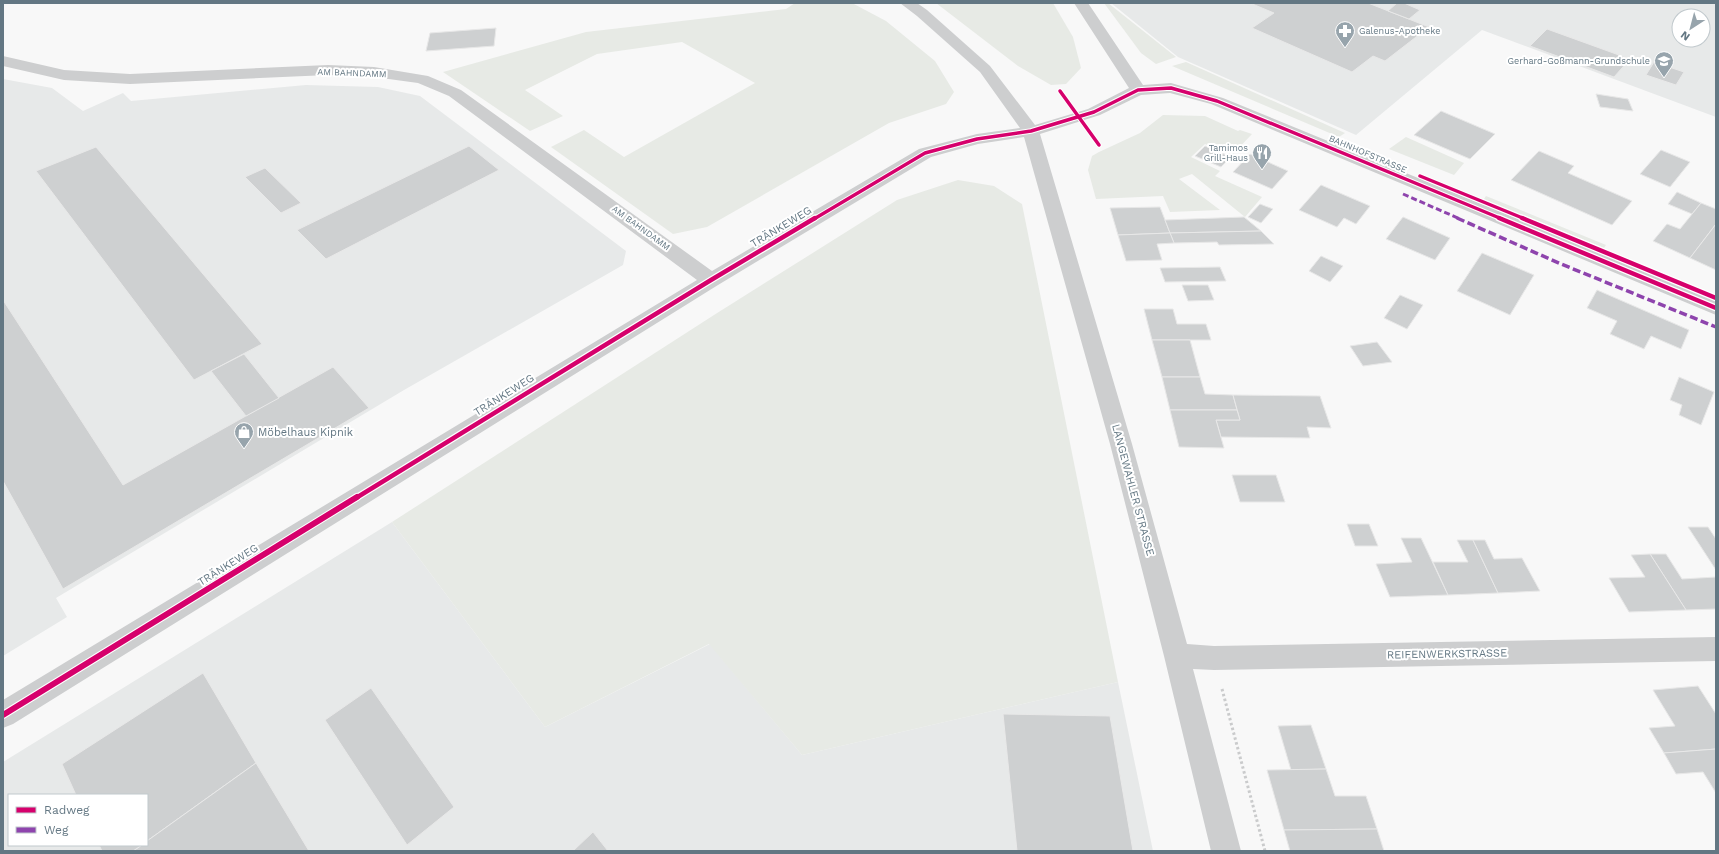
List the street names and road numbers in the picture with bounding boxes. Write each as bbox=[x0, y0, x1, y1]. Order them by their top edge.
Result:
street label: AM BAHNDAMM bbox=[317, 67, 387, 79]
street label: BAHNHOFSTRASSE bbox=[1327, 133, 1409, 175]
street label: TRÄNKEWEG bbox=[748, 203, 814, 250]
street label: AM BAHNDAMM bbox=[610, 204, 672, 252]
street label: TRÄNKEWEG bbox=[471, 370, 537, 419]
street label: LANGEWAHLER STRASSE bbox=[1109, 423, 1157, 557]
street label: TRÄNKEWEG bbox=[195, 540, 261, 589]
street label: REIFENWERKSTRASSE bbox=[1387, 646, 1507, 662]

